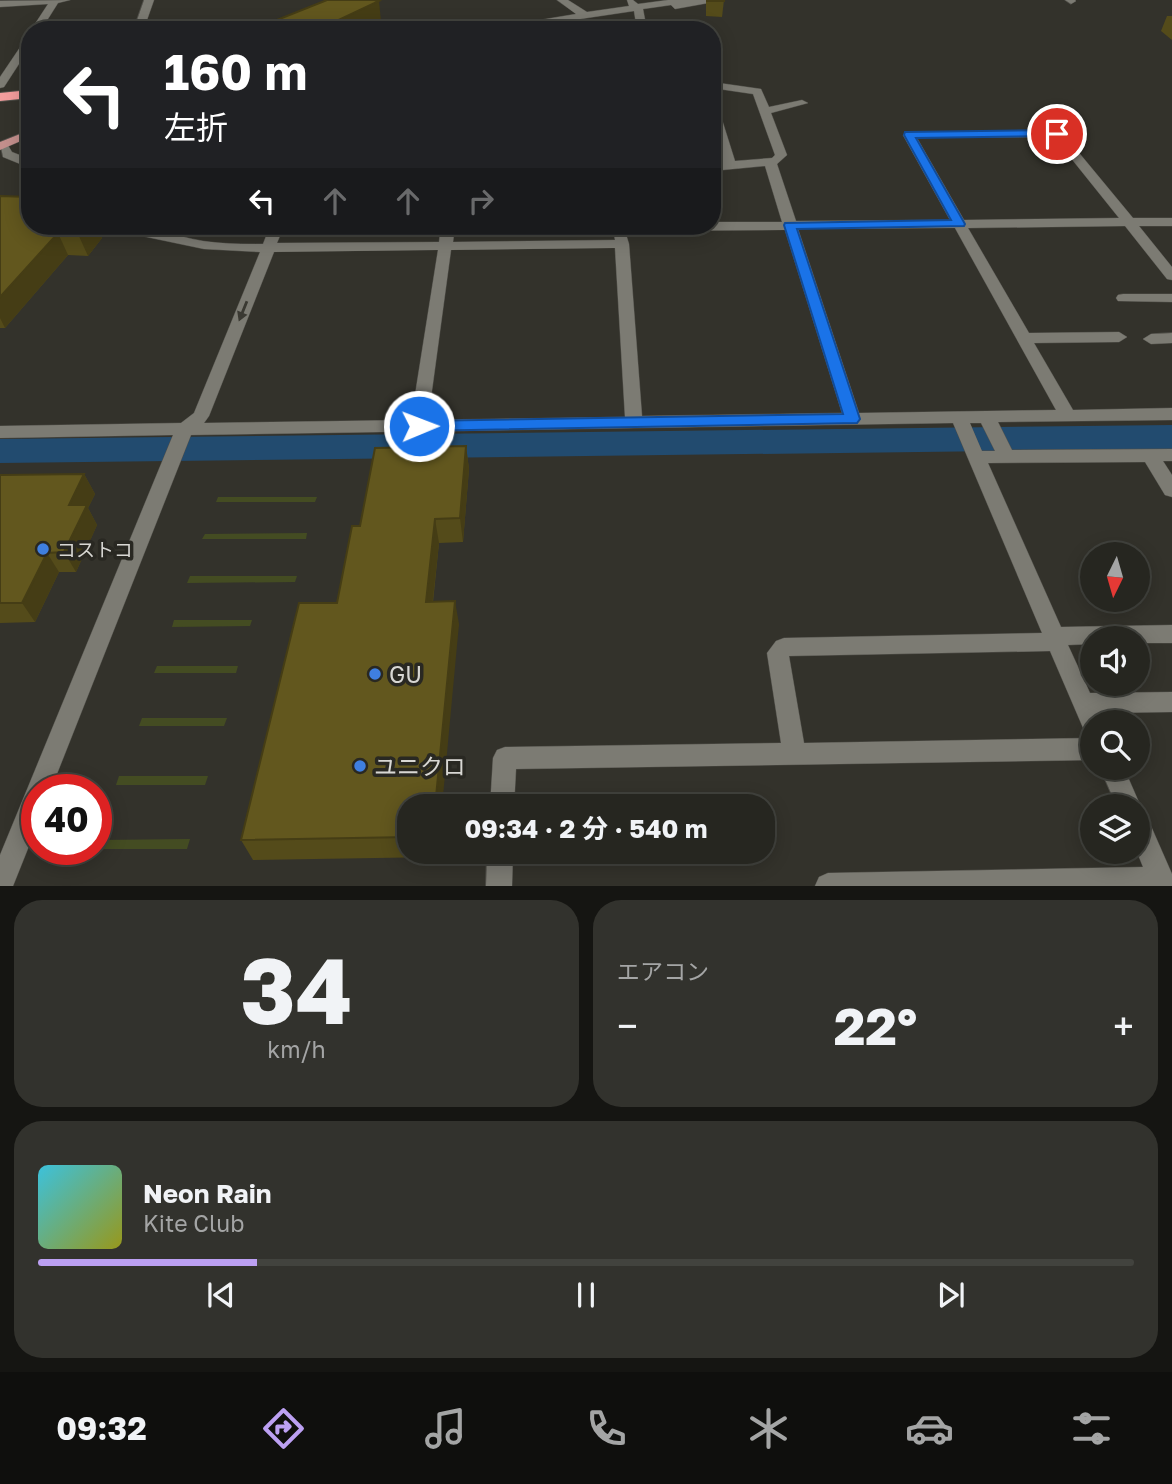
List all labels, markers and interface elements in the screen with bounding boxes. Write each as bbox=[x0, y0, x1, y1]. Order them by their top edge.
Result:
text: 160 m bbox=[164, 42, 307, 101]
icon: left bbox=[49, 49, 140, 140]
pin bbox=[1027, 104, 1087, 164]
text: 左折 bbox=[164, 108, 228, 146]
icon: arrive bbox=[1038, 115, 1076, 153]
icon: left bbox=[243, 182, 281, 220]
icon: ahead bbox=[316, 182, 354, 220]
icon: ahead bbox=[389, 182, 427, 220]
icon: right bbox=[462, 182, 500, 220]
one-way arrow bbox=[237, 301, 248, 322]
position arrow bbox=[382, 389, 456, 463]
place label: コストコ bbox=[57, 538, 133, 561]
marker: コストコ bbox=[35, 541, 51, 557]
north arrow bbox=[1080, 542, 1150, 612]
map controls bbox=[1080, 542, 1150, 864]
button: sound bbox=[1080, 626, 1150, 696]
place label: GU bbox=[389, 660, 422, 688]
marker: GU bbox=[367, 666, 383, 682]
button: search bbox=[1080, 710, 1150, 780]
place label: ユニクロ bbox=[374, 752, 466, 780]
marker: ユニクロ bbox=[352, 758, 368, 774]
speed limit sign: 40 bbox=[21, 774, 112, 865]
button: layers bbox=[1080, 794, 1150, 864]
text: 09:34 · 2 分 · 540 m bbox=[464, 813, 708, 844]
text: 34 bbox=[240, 935, 353, 1044]
text: エアコン bbox=[617, 957, 709, 985]
text: 22° bbox=[834, 994, 917, 1056]
text: − bbox=[617, 1003, 638, 1048]
text: + bbox=[1113, 1003, 1134, 1048]
text: km/h bbox=[267, 1035, 326, 1063]
text: Neon Rain bbox=[143, 1178, 272, 1209]
text: Kite Club bbox=[143, 1209, 244, 1237]
icon: previous bbox=[202, 1276, 240, 1314]
icon: pause bbox=[567, 1276, 605, 1314]
icon: next bbox=[932, 1276, 970, 1314]
icon: directions bbox=[259, 1404, 308, 1453]
icon: music bbox=[421, 1404, 470, 1453]
icon: phone bbox=[582, 1404, 631, 1453]
icon: climate bbox=[744, 1404, 793, 1453]
icon: car bbox=[905, 1404, 954, 1453]
icon: filters bbox=[1067, 1404, 1116, 1453]
text: 09:32 bbox=[56, 1409, 147, 1447]

